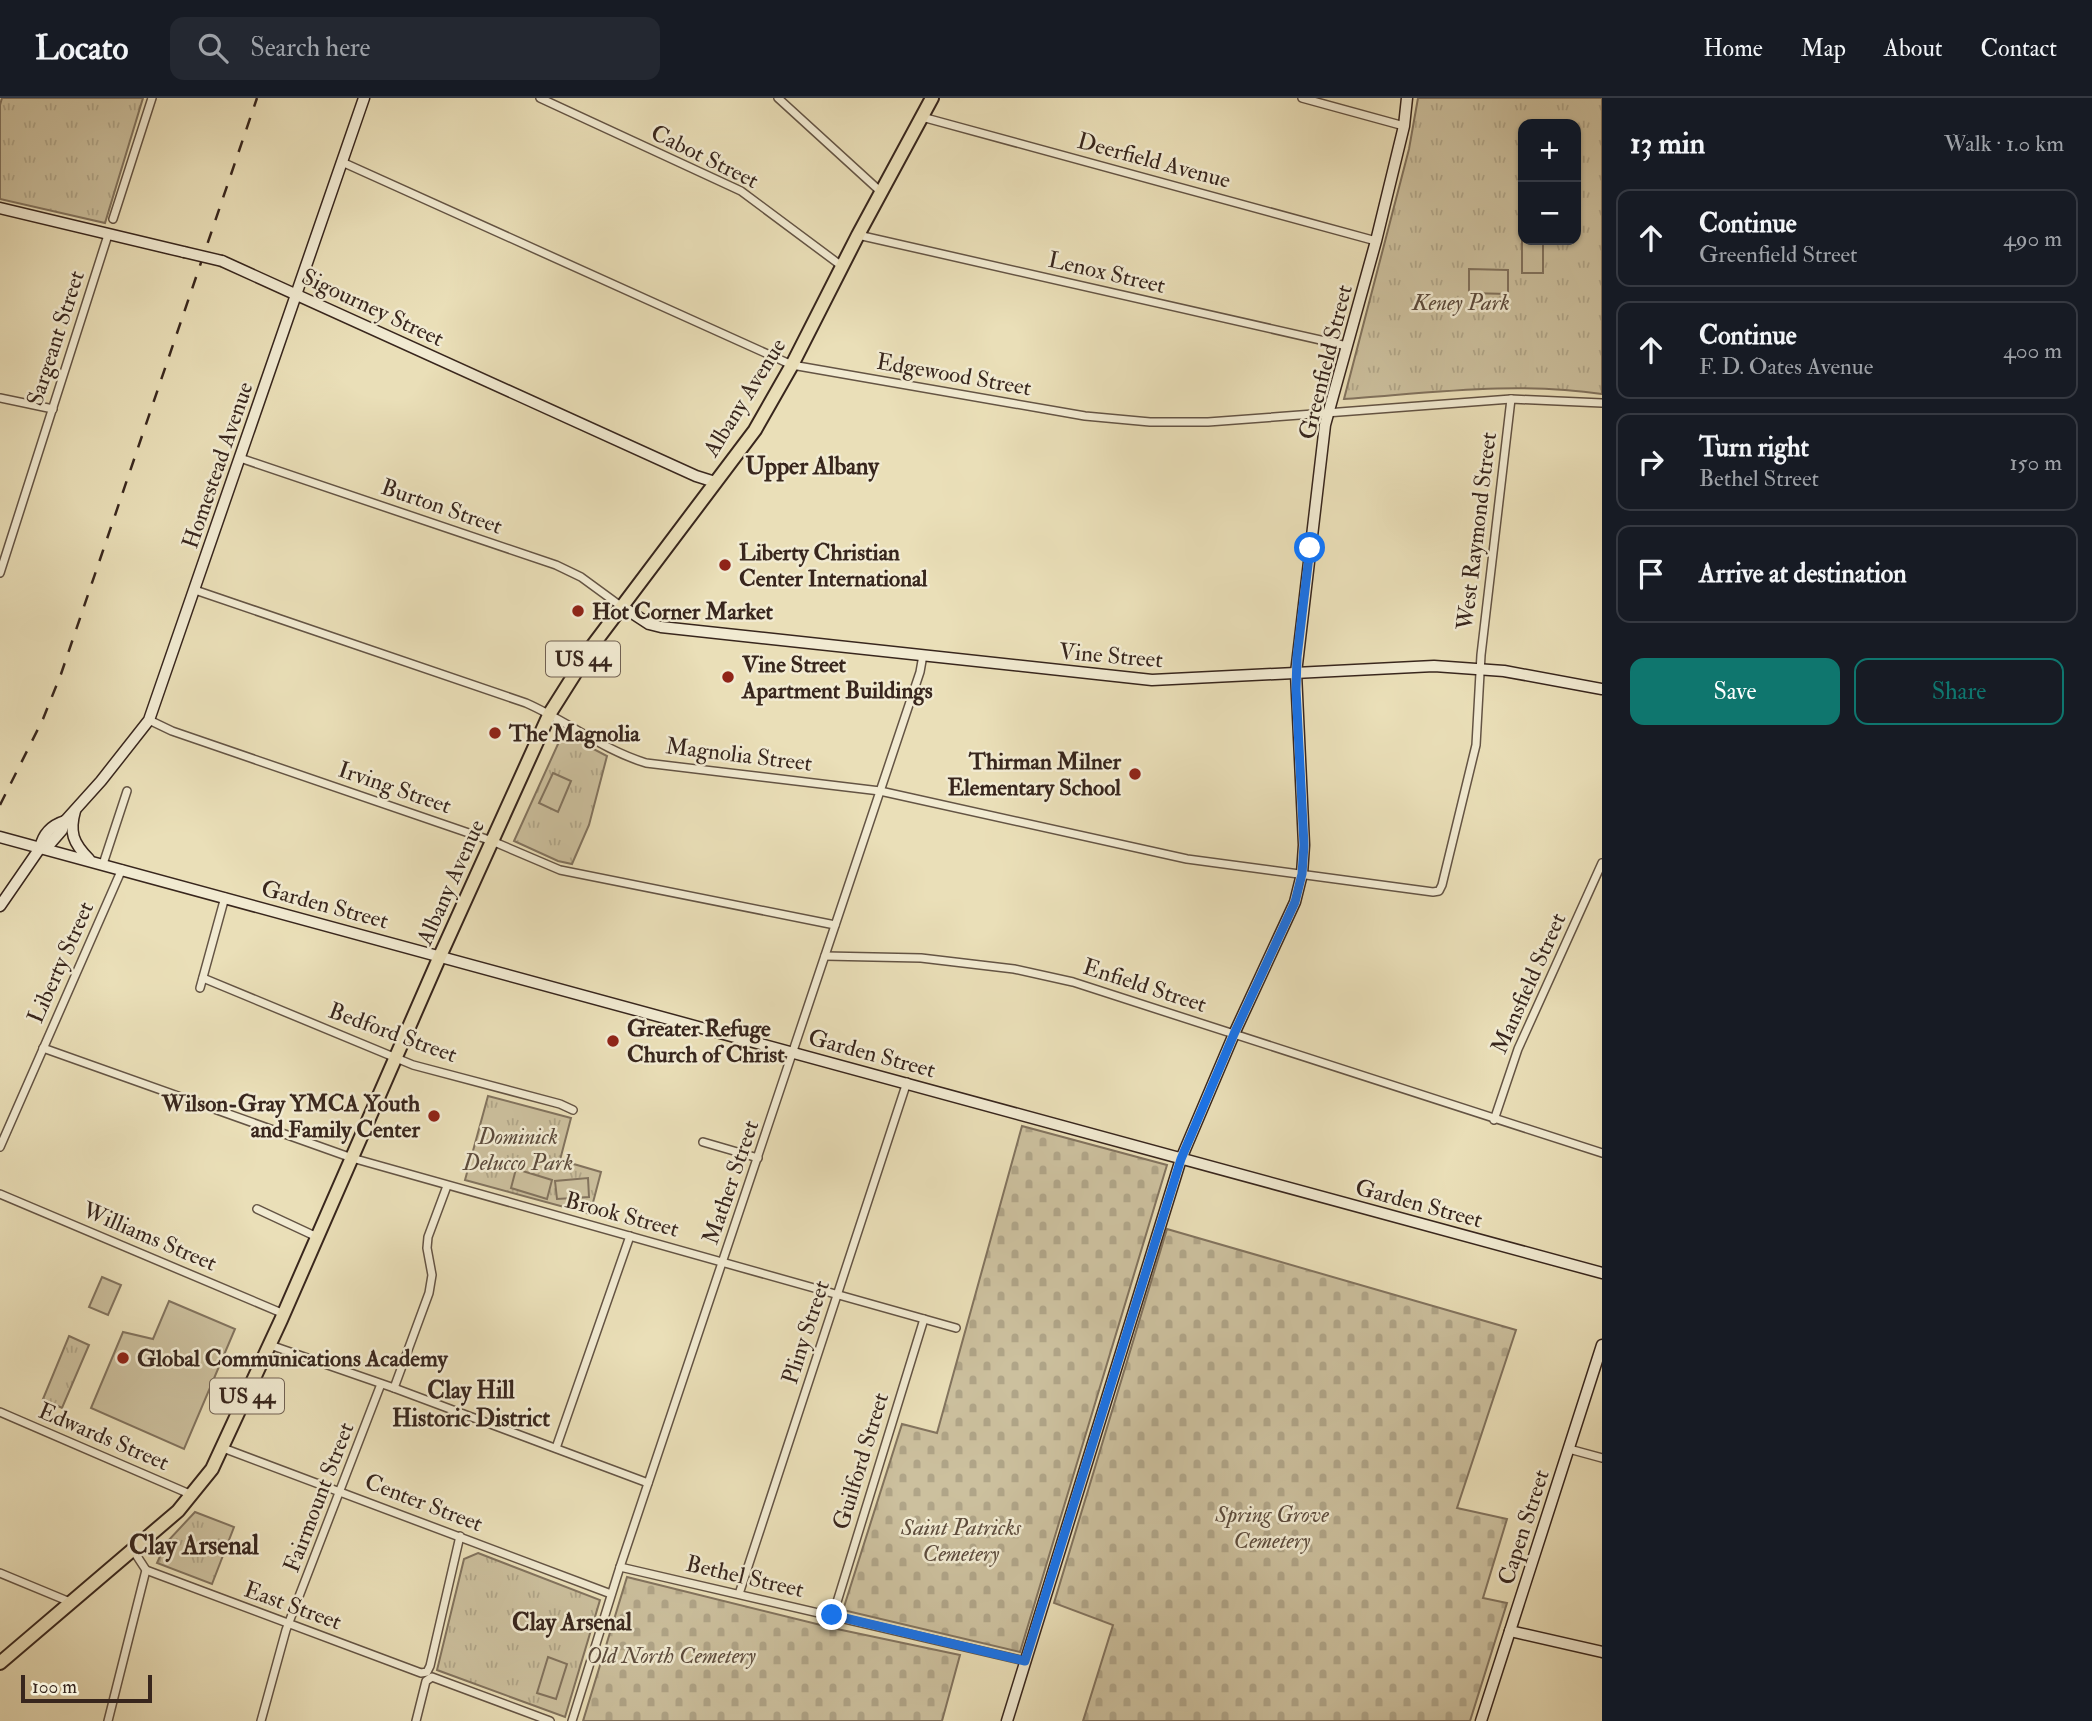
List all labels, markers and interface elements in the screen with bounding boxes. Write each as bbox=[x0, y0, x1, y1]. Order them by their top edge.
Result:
search box bbox=[170, 17, 660, 80]
text: Locato bbox=[35, 28, 128, 69]
icon: search bbox=[194, 29, 232, 67]
text: Search here bbox=[250, 32, 370, 64]
text: Home bbox=[1703, 33, 1763, 64]
text: Map bbox=[1801, 33, 1846, 64]
text: About bbox=[1884, 33, 1943, 64]
text: Contact bbox=[1981, 33, 2057, 64]
street label: Cabot Street bbox=[646, 118, 763, 195]
map controls bbox=[1518, 119, 1581, 245]
button: + bbox=[1518, 119, 1581, 182]
text: 13 min bbox=[1630, 125, 1705, 162]
street label: Deerfield Avenue bbox=[1074, 126, 1234, 195]
text: Walk · 1.0 km bbox=[1944, 129, 2064, 158]
button: − bbox=[1518, 182, 1581, 245]
text: Continue bbox=[1699, 208, 1797, 240]
icon: ahead bbox=[1632, 219, 1670, 257]
text: 490 m bbox=[2003, 224, 2062, 253]
text: Greenfield Street bbox=[1699, 240, 1858, 269]
street label: Lenox Street bbox=[1045, 245, 1168, 300]
street label: Sigourney Street bbox=[297, 262, 449, 353]
street label: Sargeant Street bbox=[20, 267, 91, 409]
street label: Greenfield Street bbox=[1292, 282, 1359, 443]
park label: Keney Park bbox=[1411, 288, 1510, 317]
text: Continue bbox=[1699, 320, 1797, 352]
icon: ahead bbox=[1632, 331, 1670, 369]
street label: Albany Avenue bbox=[696, 332, 793, 463]
text: 400 m bbox=[2003, 336, 2062, 365]
street label: Edgewood Street bbox=[874, 347, 1034, 402]
text: F. D. Oates Avenue bbox=[1699, 352, 1873, 381]
street label: Homestead Avenue bbox=[175, 378, 260, 552]
street label: West Raymond Street bbox=[1450, 430, 1503, 633]
text: Turn right bbox=[1699, 432, 1809, 464]
icon: right bbox=[1632, 443, 1670, 481]
text: 150 m bbox=[2009, 448, 2062, 477]
district label: Upper Albany bbox=[745, 451, 880, 482]
text: Bethel Street bbox=[1699, 464, 1819, 493]
street label: Burton Street bbox=[377, 472, 506, 541]
route start bbox=[1294, 532, 1325, 563]
place label: Liberty Christian Center International bbox=[739, 538, 928, 593]
icon: arrive bbox=[1632, 555, 1670, 593]
marker: Liberty Christian Center International bbox=[717, 557, 733, 573]
text: Arrive at destination bbox=[1699, 558, 1907, 590]
place label: Hot Corner Market bbox=[592, 597, 774, 626]
marker: Hot Corner Market bbox=[570, 603, 586, 619]
street label: Vine Street bbox=[1058, 637, 1164, 674]
road number: US 44 bbox=[546, 642, 620, 676]
place label: Vine Street Apartment Buildings bbox=[741, 650, 933, 706]
button: Save bbox=[1630, 658, 1840, 725]
button: Share bbox=[1854, 658, 2064, 725]
marker: Vine Street Apartment Buildings bbox=[720, 669, 736, 685]
place label: The Magnolia bbox=[508, 719, 641, 749]
marker: The Magnolia bbox=[487, 725, 503, 741]
street label: Magnolia Street bbox=[664, 731, 814, 778]
place label: Thirman Milner Elementary School bbox=[947, 747, 1122, 803]
street label: Irving Street bbox=[335, 755, 455, 820]
marker: Thirman Milner Elementary School bbox=[1127, 766, 1143, 782]
street label: Albany Avenue bbox=[409, 815, 491, 950]
street label: Garden Street bbox=[258, 874, 392, 935]
street label: Liberty Street bbox=[21, 897, 100, 1027]
street label: Mansfield Street bbox=[1485, 908, 1572, 1058]
street label: Enfield Street bbox=[1079, 952, 1210, 1019]
street label: Bedford Street bbox=[325, 996, 461, 1069]
place label: Greater Refuge Church of Christ bbox=[627, 1014, 785, 1069]
street label: Garden Street bbox=[805, 1023, 939, 1084]
marker: Greater Refuge Church of Christ bbox=[605, 1033, 621, 1049]
place label: Wilson-Gray YMCA Youth and Family Center bbox=[161, 1089, 420, 1145]
marker: Wilson-Gray YMCA Youth and Family Center bbox=[426, 1108, 442, 1124]
street label: Mather Street bbox=[696, 1116, 765, 1248]
park label: Dominick Delucco Park bbox=[462, 1122, 573, 1177]
street label: Garden Street bbox=[1352, 1173, 1486, 1234]
street label: Brook Street bbox=[562, 1185, 682, 1244]
street label: Williams Street bbox=[77, 1195, 221, 1278]
street label: Pliny Street bbox=[775, 1277, 836, 1388]
place label: Global Communications Academy bbox=[137, 1344, 448, 1374]
marker: Global Communications Academy bbox=[115, 1350, 131, 1366]
district label: Clay Hill Historic District bbox=[392, 1375, 550, 1434]
road number: US 44 bbox=[210, 1378, 284, 1414]
street label: Guilford Street bbox=[826, 1389, 895, 1533]
street label: Edwards Street bbox=[34, 1396, 174, 1477]
street label: Fairmount Street bbox=[277, 1418, 360, 1576]
street label: Capen Street bbox=[1491, 1466, 1557, 1589]
street label: Center Street bbox=[361, 1467, 487, 1538]
park label: Spring Grove Cemetery bbox=[1214, 1500, 1329, 1555]
park label: Saint Patricks Cemetery bbox=[900, 1513, 1022, 1568]
district label: Clay Arsenal bbox=[129, 1530, 259, 1563]
street label: Bethel Street bbox=[683, 1549, 807, 1604]
street label: East Street bbox=[240, 1574, 346, 1636]
route end bbox=[816, 1599, 847, 1630]
district label: Clay Arsenal bbox=[512, 1607, 633, 1638]
park label: Old North Cemetery bbox=[586, 1641, 756, 1670]
scale bar bbox=[21, 1672, 152, 1704]
text: 100 m bbox=[32, 1675, 77, 1699]

